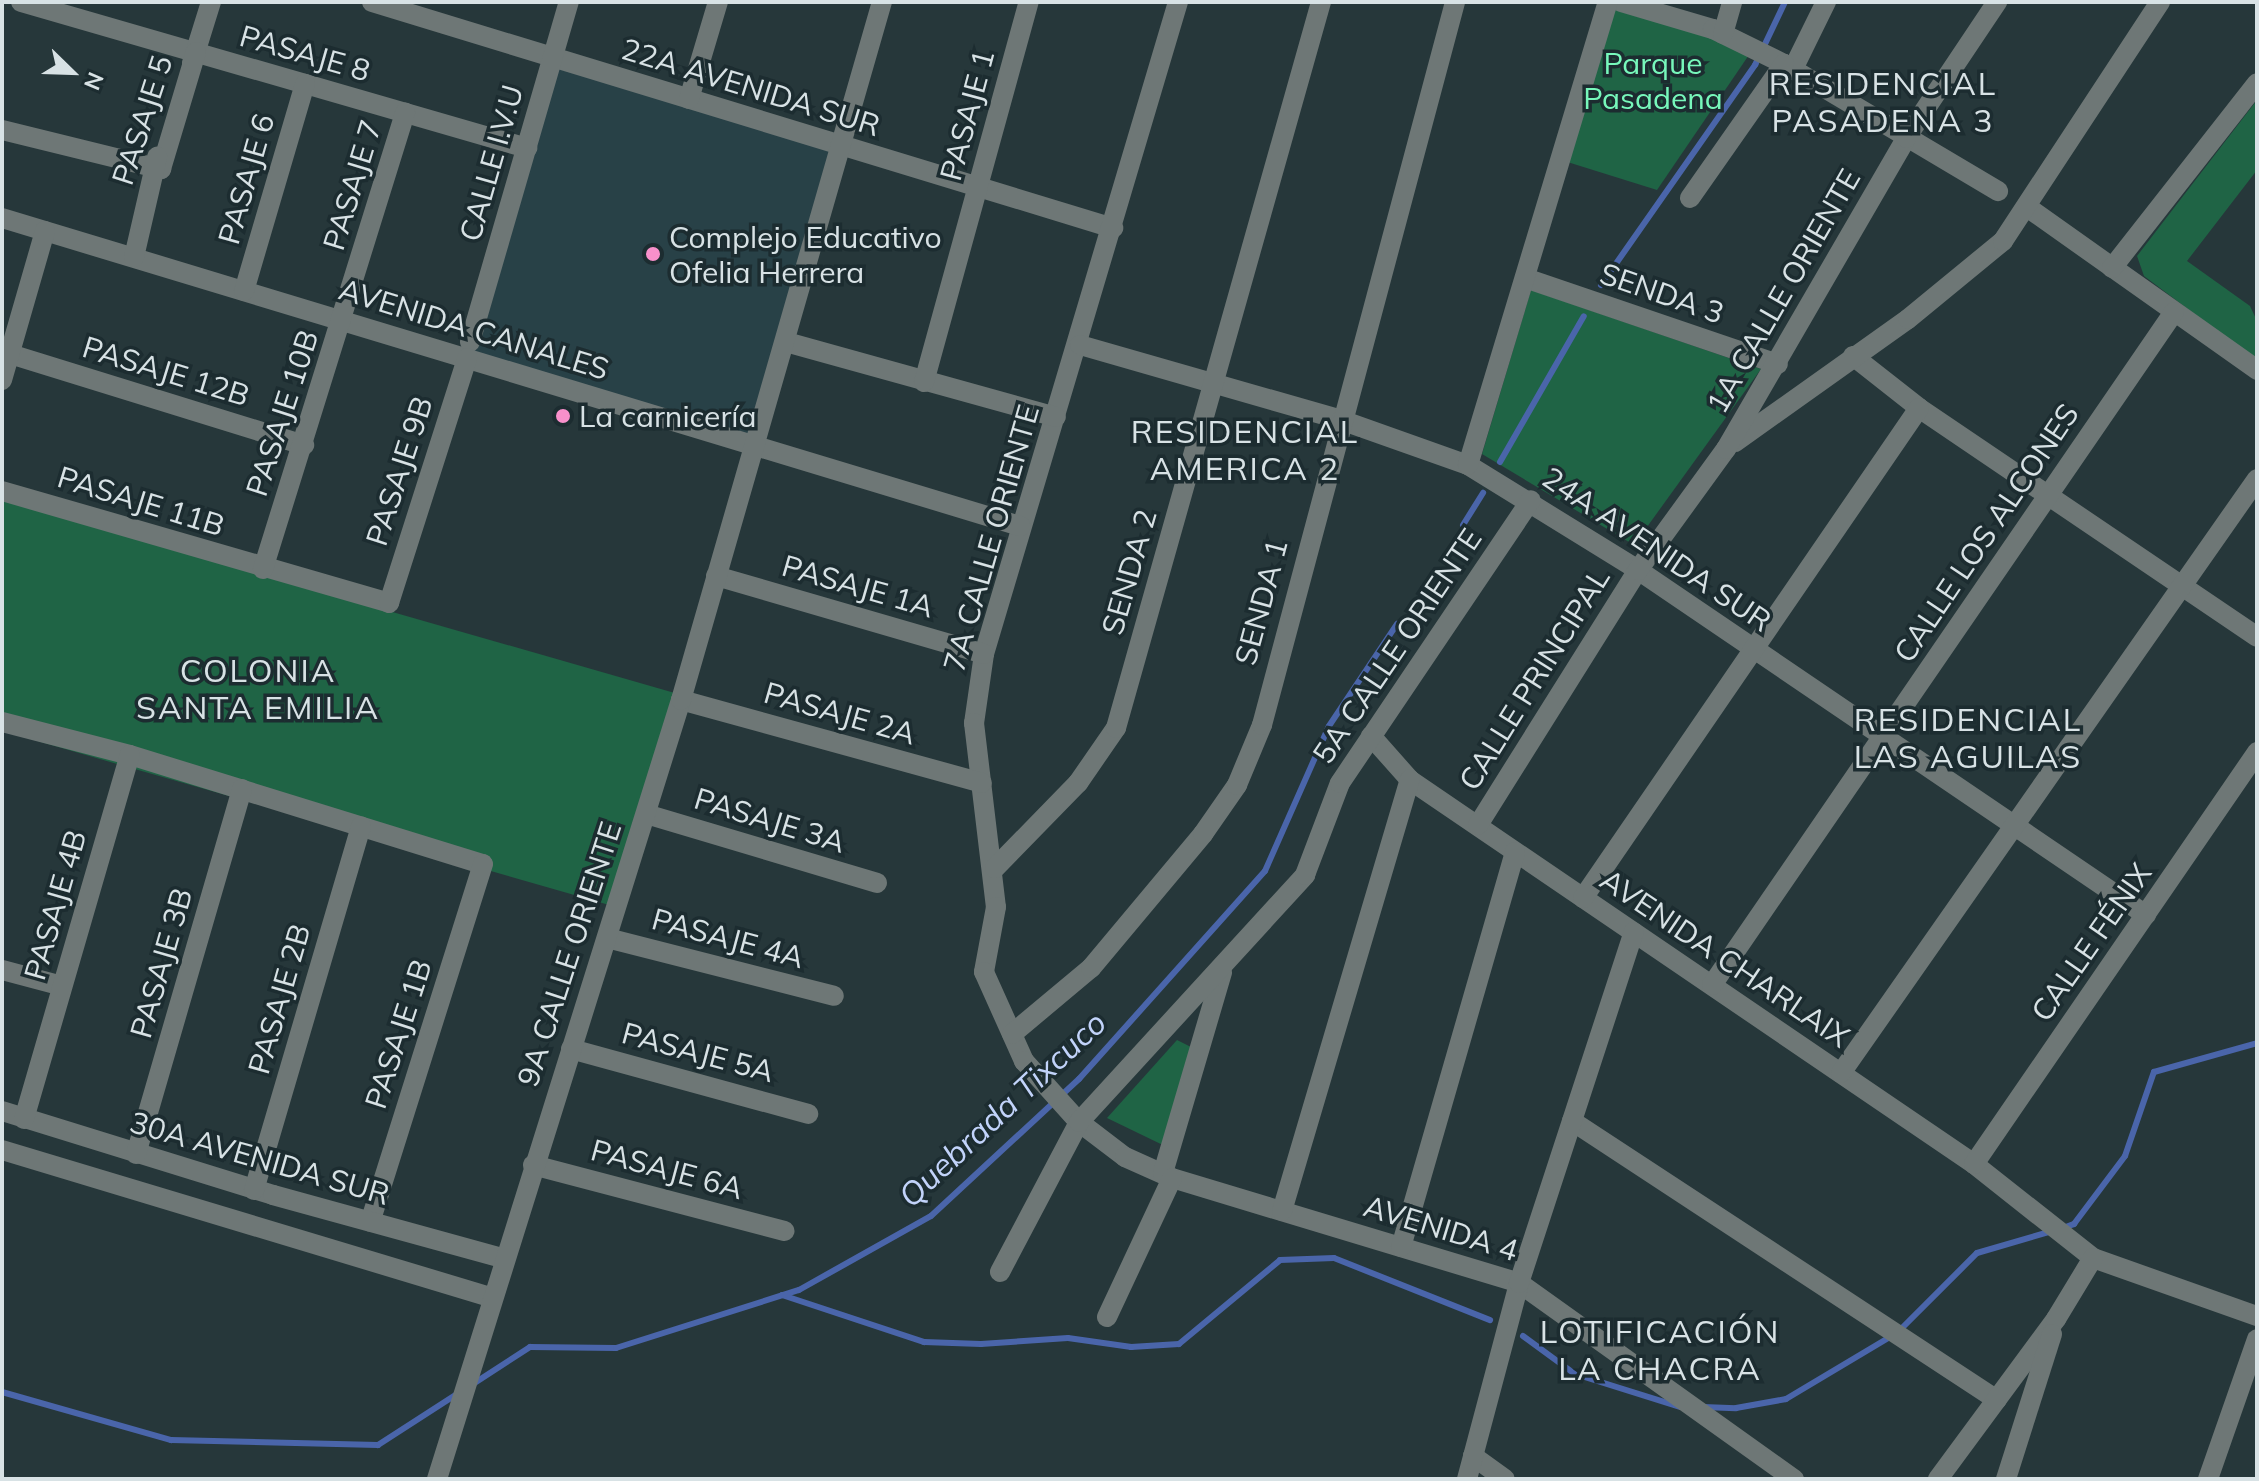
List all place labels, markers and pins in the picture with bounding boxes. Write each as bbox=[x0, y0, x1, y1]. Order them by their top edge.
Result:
place label: Complejo Educativo Ofelia Herrera bbox=[669, 219, 942, 290]
marker: Complejo Educativo Ofelia Herrera bbox=[644, 245, 662, 263]
place label: La carnicería bbox=[579, 398, 756, 434]
marker: La carnicería bbox=[554, 407, 572, 425]

